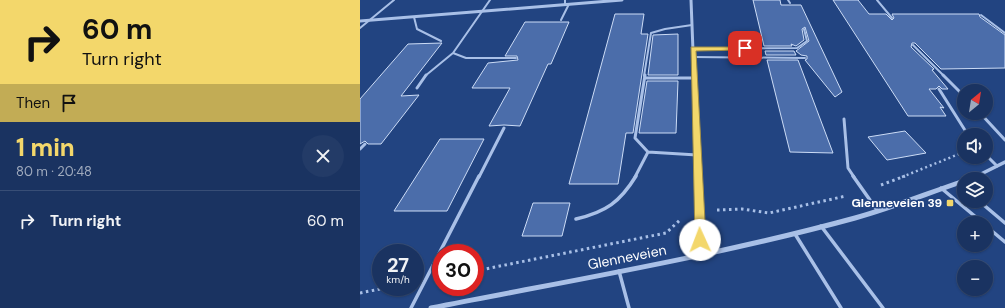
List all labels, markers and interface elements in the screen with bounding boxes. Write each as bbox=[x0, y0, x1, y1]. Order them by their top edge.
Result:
text: 60 m bbox=[82, 11, 152, 48]
icon: right bbox=[16, 16, 68, 68]
pin bbox=[728, 31, 762, 65]
icon: arrive bbox=[734, 37, 756, 59]
text: Turn right bbox=[82, 47, 162, 71]
north arrow bbox=[957, 84, 993, 120]
map controls bbox=[957, 84, 993, 296]
icon: arrive bbox=[58, 92, 80, 114]
text: Then bbox=[16, 93, 50, 113]
button: sound bbox=[957, 128, 993, 164]
text: 1 min bbox=[16, 132, 75, 163]
button: close bbox=[302, 135, 344, 177]
text: 80 m · 20:48 bbox=[16, 163, 92, 180]
button: layers bbox=[957, 172, 993, 208]
place label: Glenneveien 39 bbox=[851, 195, 942, 211]
marker: Glenneveien 39 bbox=[945, 198, 955, 208]
icon: right bbox=[16, 210, 38, 232]
text: Turn right bbox=[50, 211, 121, 231]
text: 60 m bbox=[307, 211, 344, 231]
button: + bbox=[957, 216, 993, 252]
position arrow bbox=[679, 219, 721, 261]
street label: Glenneveien bbox=[586, 241, 668, 273]
speed limit sign: 30 bbox=[432, 244, 484, 296]
text: 27 bbox=[387, 252, 409, 278]
button: − bbox=[957, 260, 993, 296]
text: km/h bbox=[386, 273, 410, 286]

